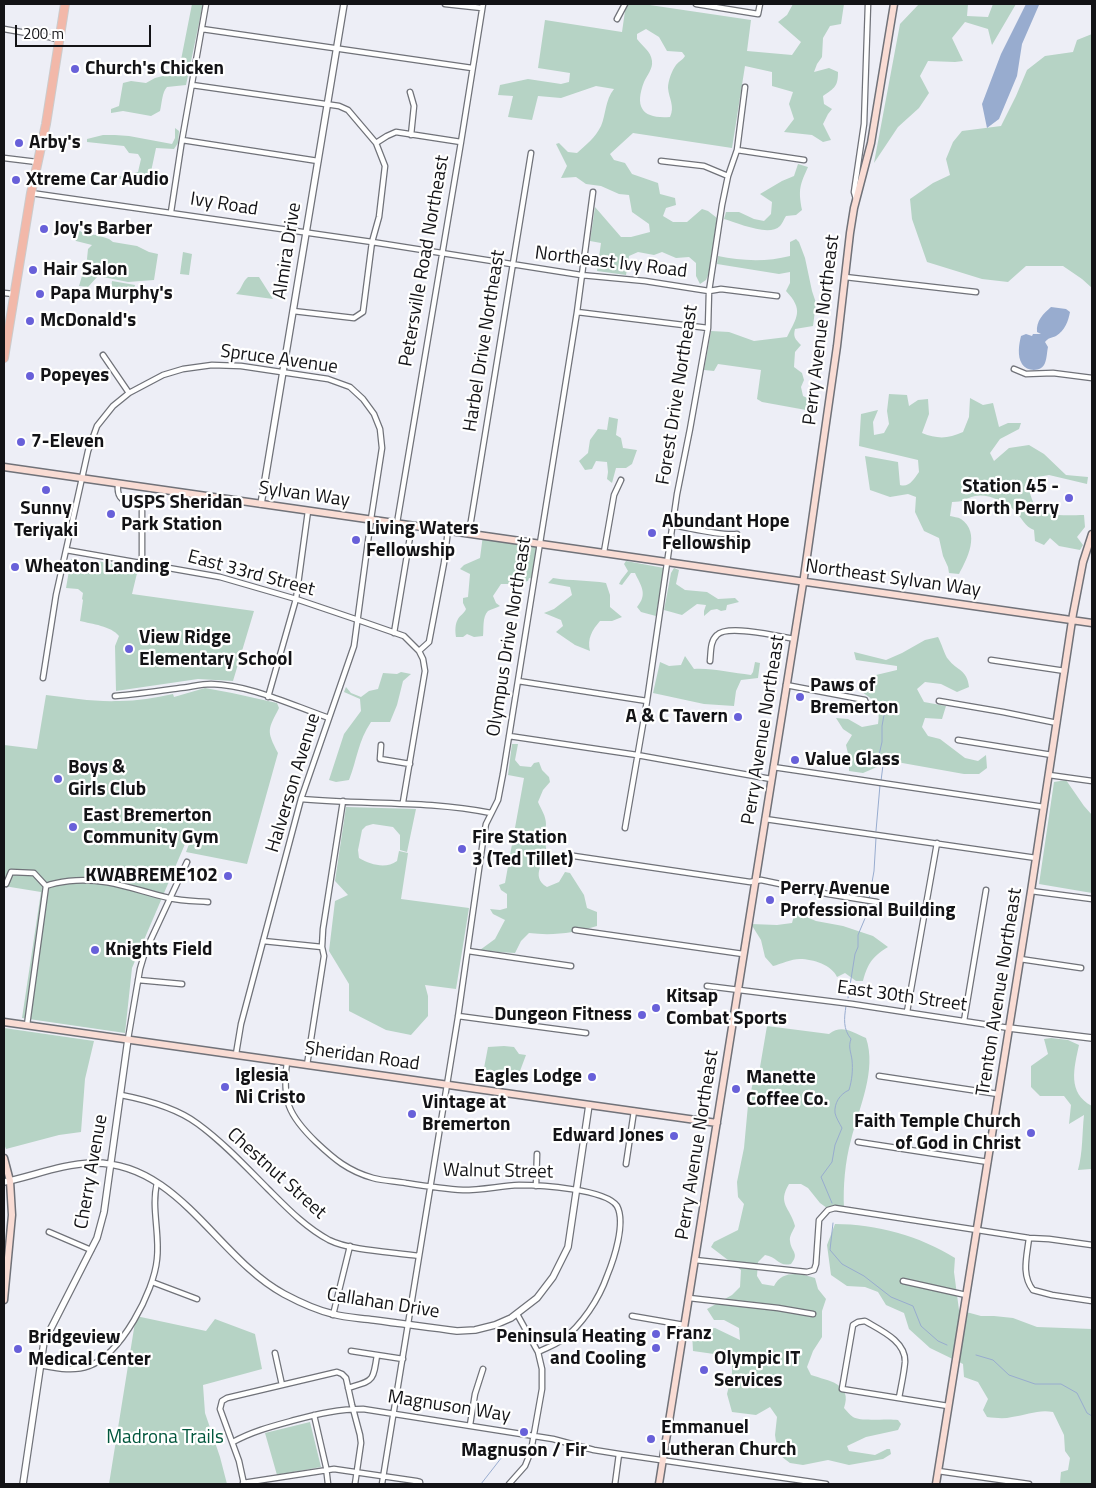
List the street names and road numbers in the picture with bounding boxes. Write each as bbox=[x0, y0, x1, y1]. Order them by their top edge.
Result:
street label: Petersville Road Northeast bbox=[395, 154, 455, 368]
street label: Ivy Road bbox=[188, 188, 260, 222]
street label: Almira Drive bbox=[269, 201, 307, 301]
street label: Perry Avenue Northeast bbox=[799, 233, 845, 427]
street label: Northeast Ivy Road bbox=[534, 242, 688, 284]
street label: Harbel Drive Northeast bbox=[459, 249, 511, 433]
street label: Forest Drive Northeast bbox=[653, 303, 703, 487]
street label: Spruce Avenue bbox=[219, 340, 339, 380]
street label: Sylvan Way bbox=[257, 477, 351, 513]
street label: Olympus Drive Northeast bbox=[483, 536, 537, 738]
street label: East 33rd Street bbox=[185, 546, 317, 602]
street label: Northeast Sylvan Way bbox=[804, 555, 982, 603]
street label: Perry Avenue Northeast bbox=[738, 634, 790, 826]
street label: Halverson Avenue bbox=[262, 711, 326, 855]
street label: Trenton Avenue Northeast bbox=[972, 886, 1028, 1098]
street label: East 30th Street bbox=[836, 977, 968, 1017]
street label: Sheridan Road bbox=[303, 1038, 421, 1076]
street label: Perry Avenue Northeast bbox=[672, 1049, 724, 1241]
street label: Cherry Avenue bbox=[71, 1113, 113, 1231]
street label: Chestnut Street bbox=[222, 1123, 330, 1225]
street label: Walnut Street bbox=[443, 1160, 553, 1184]
street label: Callahan Drive bbox=[325, 1284, 441, 1324]
street label: Magnuson Way bbox=[386, 1386, 512, 1428]

